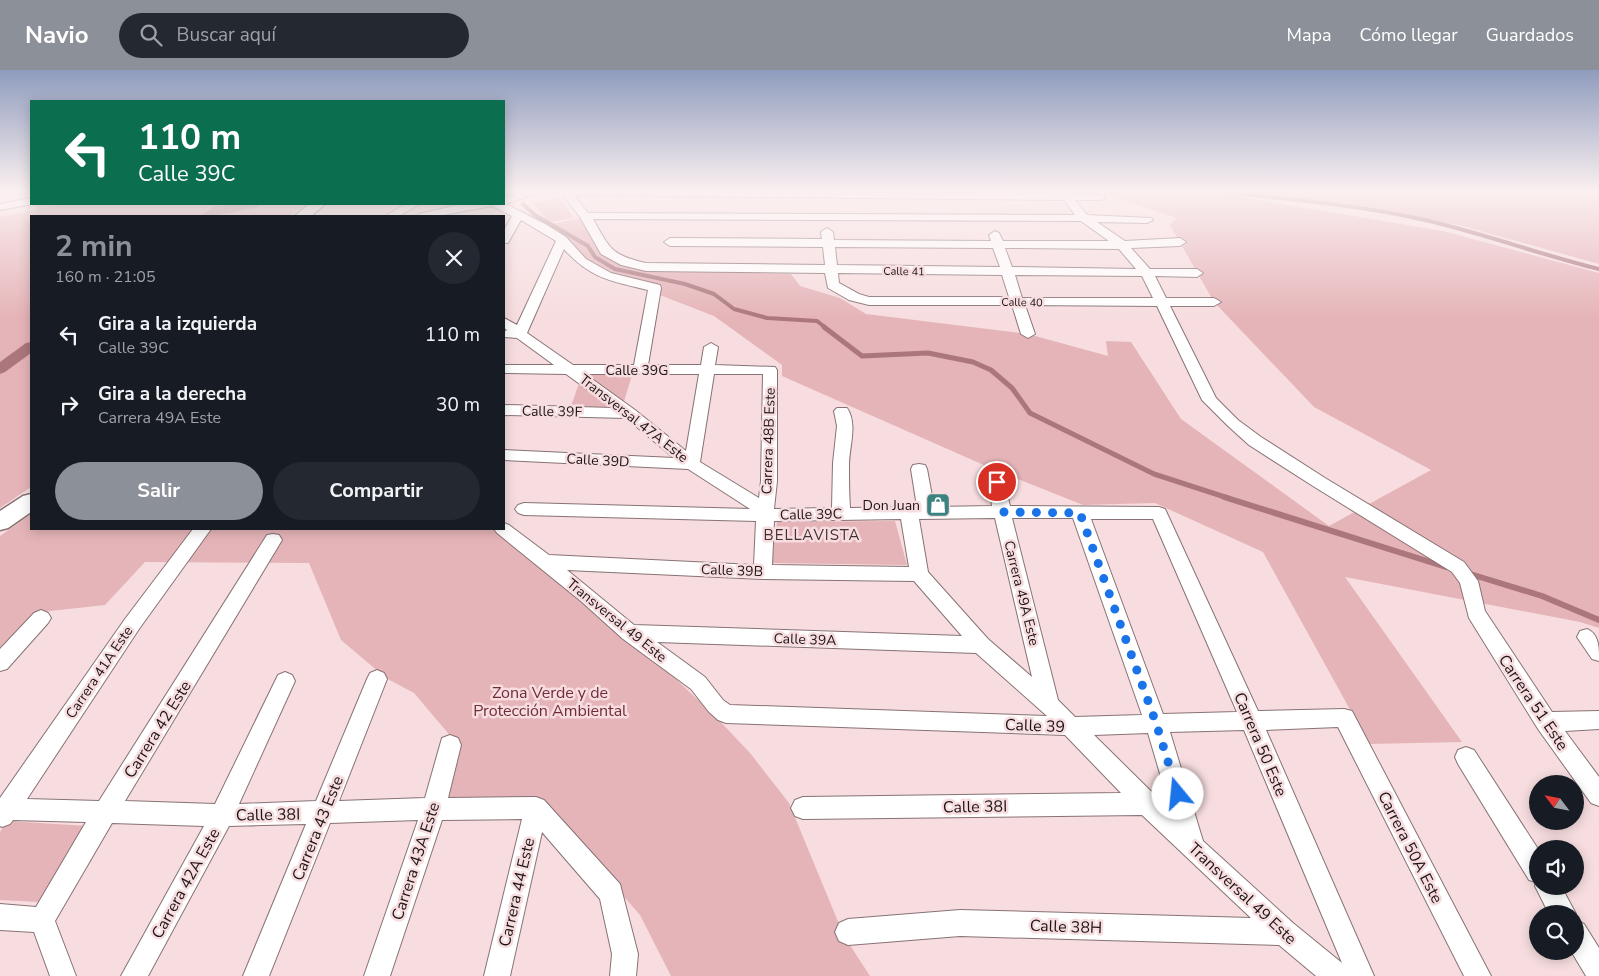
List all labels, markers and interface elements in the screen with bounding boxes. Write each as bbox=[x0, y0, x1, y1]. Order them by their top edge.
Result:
search box bbox=[119, 13, 469, 58]
text: Navio bbox=[25, 19, 89, 51]
icon: search bbox=[137, 21, 165, 49]
text: Buscar aquí bbox=[177, 22, 276, 48]
text: Mapa bbox=[1287, 23, 1332, 47]
text: Cómo llegar bbox=[1360, 23, 1458, 47]
text: Guardados bbox=[1486, 23, 1574, 47]
text: 110 m bbox=[138, 114, 241, 161]
icon: left bbox=[55, 120, 120, 185]
text: Calle 39C bbox=[138, 159, 236, 189]
text: 2 min bbox=[55, 226, 133, 267]
button: close bbox=[428, 232, 480, 284]
street label: Calle 41 bbox=[883, 264, 925, 279]
text: 160 m · 21:05 bbox=[55, 266, 156, 288]
street label: Calle 40 bbox=[1001, 295, 1043, 310]
text: Gira a la izquierda bbox=[98, 311, 257, 337]
icon: left bbox=[55, 321, 83, 349]
text: 110 m bbox=[425, 322, 480, 348]
text: Calle 39C bbox=[98, 337, 169, 359]
street label: Calle 39G bbox=[606, 361, 668, 380]
street label: Transversal 47A Este bbox=[575, 370, 692, 467]
text: Gira a la derecha bbox=[98, 381, 247, 407]
street label: Carrera 48B Este bbox=[757, 387, 780, 495]
icon: right bbox=[55, 391, 83, 419]
text: 30 m bbox=[436, 392, 480, 418]
street label: Calle 39F bbox=[522, 401, 583, 422]
text: Carrera 49A Este bbox=[98, 407, 221, 429]
street label: Calle 39D bbox=[566, 449, 630, 472]
pin bbox=[976, 461, 1018, 503]
button: Salir bbox=[55, 462, 263, 520]
button: Compartir bbox=[273, 462, 480, 520]
icon: arrive bbox=[983, 468, 1011, 496]
shop icon: Don Juan bbox=[925, 492, 951, 518]
place label: Don Juan bbox=[863, 496, 920, 515]
street label: Calle 39C bbox=[780, 504, 842, 525]
district label: BELLAVISTA bbox=[764, 525, 860, 545]
street label: Carrera 49A Este bbox=[999, 539, 1044, 648]
street label: Calle 39B bbox=[701, 560, 763, 581]
street label: Transversal 49 Este bbox=[563, 574, 670, 666]
street label: Carrera 41A Este bbox=[61, 622, 137, 722]
street label: Calle 39A bbox=[773, 629, 837, 650]
street label: Carrera 51 Este bbox=[1493, 650, 1573, 755]
street label: Carrera 42 Este bbox=[119, 677, 197, 783]
park label: Zona Verde y de Protección Ambiental bbox=[473, 682, 627, 722]
street label: Carrera 50 Este bbox=[1228, 689, 1292, 800]
street label: Calle 39 bbox=[1004, 714, 1065, 738]
position arrow bbox=[1151, 767, 1203, 819]
street label: Carrera 43 Este bbox=[287, 773, 349, 884]
north arrow bbox=[1529, 775, 1584, 830]
map controls bbox=[1529, 775, 1584, 960]
street label: Carrera 50A Este bbox=[1372, 788, 1448, 907]
street label: Calle 38I bbox=[943, 795, 1007, 819]
street label: Carrera 43A Este bbox=[386, 799, 445, 923]
street label: Calle 38I bbox=[236, 803, 300, 827]
street label: Carrera 42A Este bbox=[146, 824, 225, 943]
street label: Carrera 44 Este bbox=[494, 836, 540, 949]
street label: Transversal 49 Este bbox=[1183, 838, 1301, 950]
button: sound bbox=[1529, 840, 1584, 895]
button: search bbox=[1529, 905, 1584, 960]
street label: Calle 38H bbox=[1029, 915, 1103, 939]

